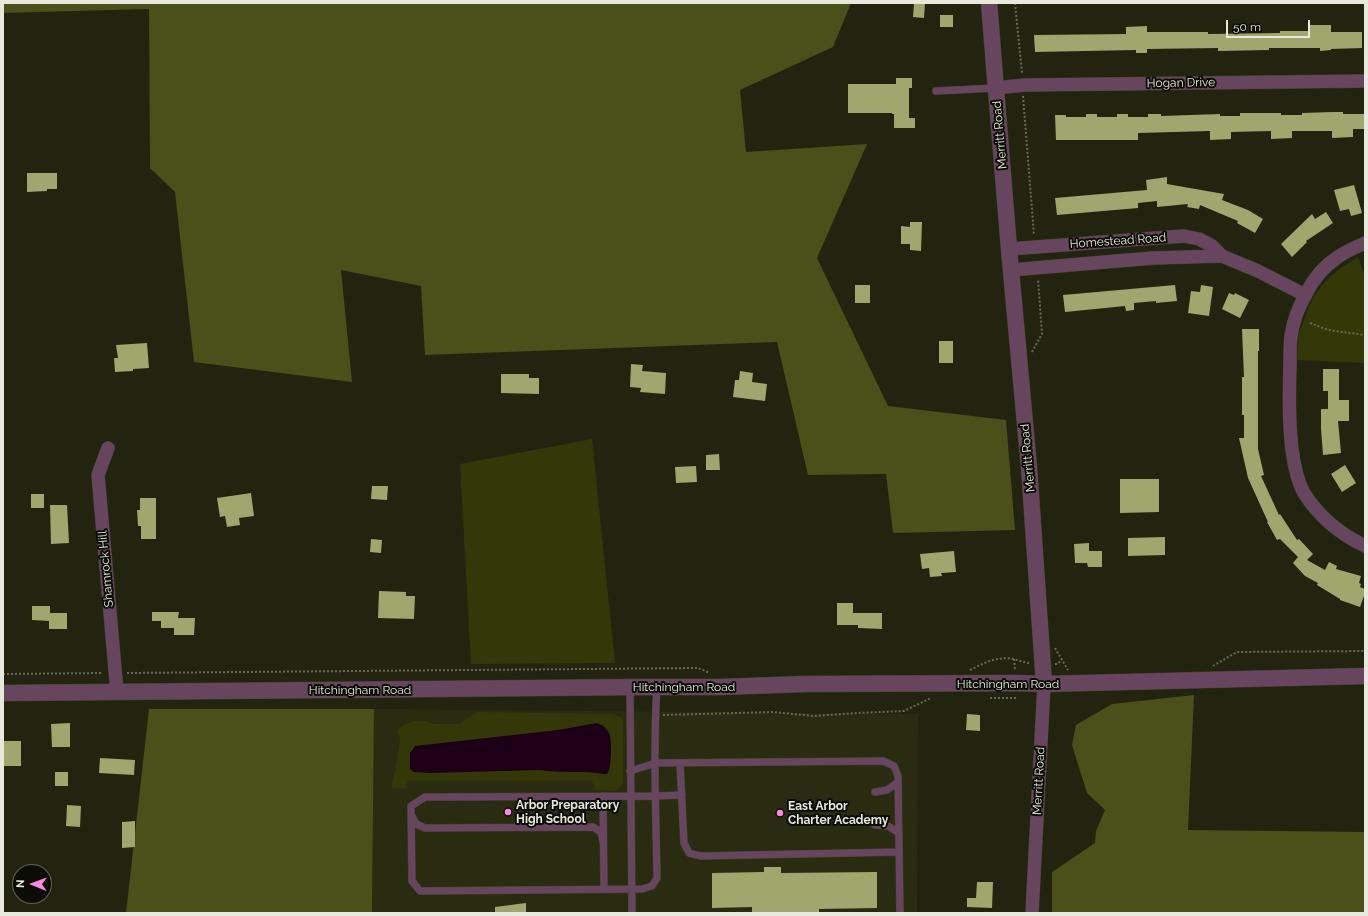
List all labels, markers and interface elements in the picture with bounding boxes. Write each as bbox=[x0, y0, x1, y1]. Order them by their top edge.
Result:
scale bar bbox=[1228, 12, 1312, 38]
text: 50 m bbox=[1233, 20, 1261, 34]
street label: Hogan Drive bbox=[1147, 75, 1215, 91]
street label: Merritt Road bbox=[990, 100, 1010, 170]
street label: Homestead Road bbox=[1069, 230, 1167, 252]
street label: Merritt Road bbox=[1018, 423, 1038, 493]
street label: Shamrock Hill bbox=[95, 530, 117, 608]
street label: Hitchingham Road bbox=[957, 677, 1059, 691]
street label: Hitchingham Road bbox=[633, 680, 735, 694]
street label: Hitchingham Road bbox=[309, 683, 411, 697]
street label: Merritt Road bbox=[1030, 746, 1048, 816]
place label: Arbor Preparatory High School bbox=[516, 798, 619, 826]
place label: East Arbor Charter Academy bbox=[788, 799, 888, 827]
marker: Arbor Preparatory High School bbox=[503, 807, 513, 817]
marker: East Arbor Charter Academy bbox=[775, 808, 785, 818]
north arrow bbox=[12, 864, 52, 904]
text: N bbox=[14, 879, 27, 888]

